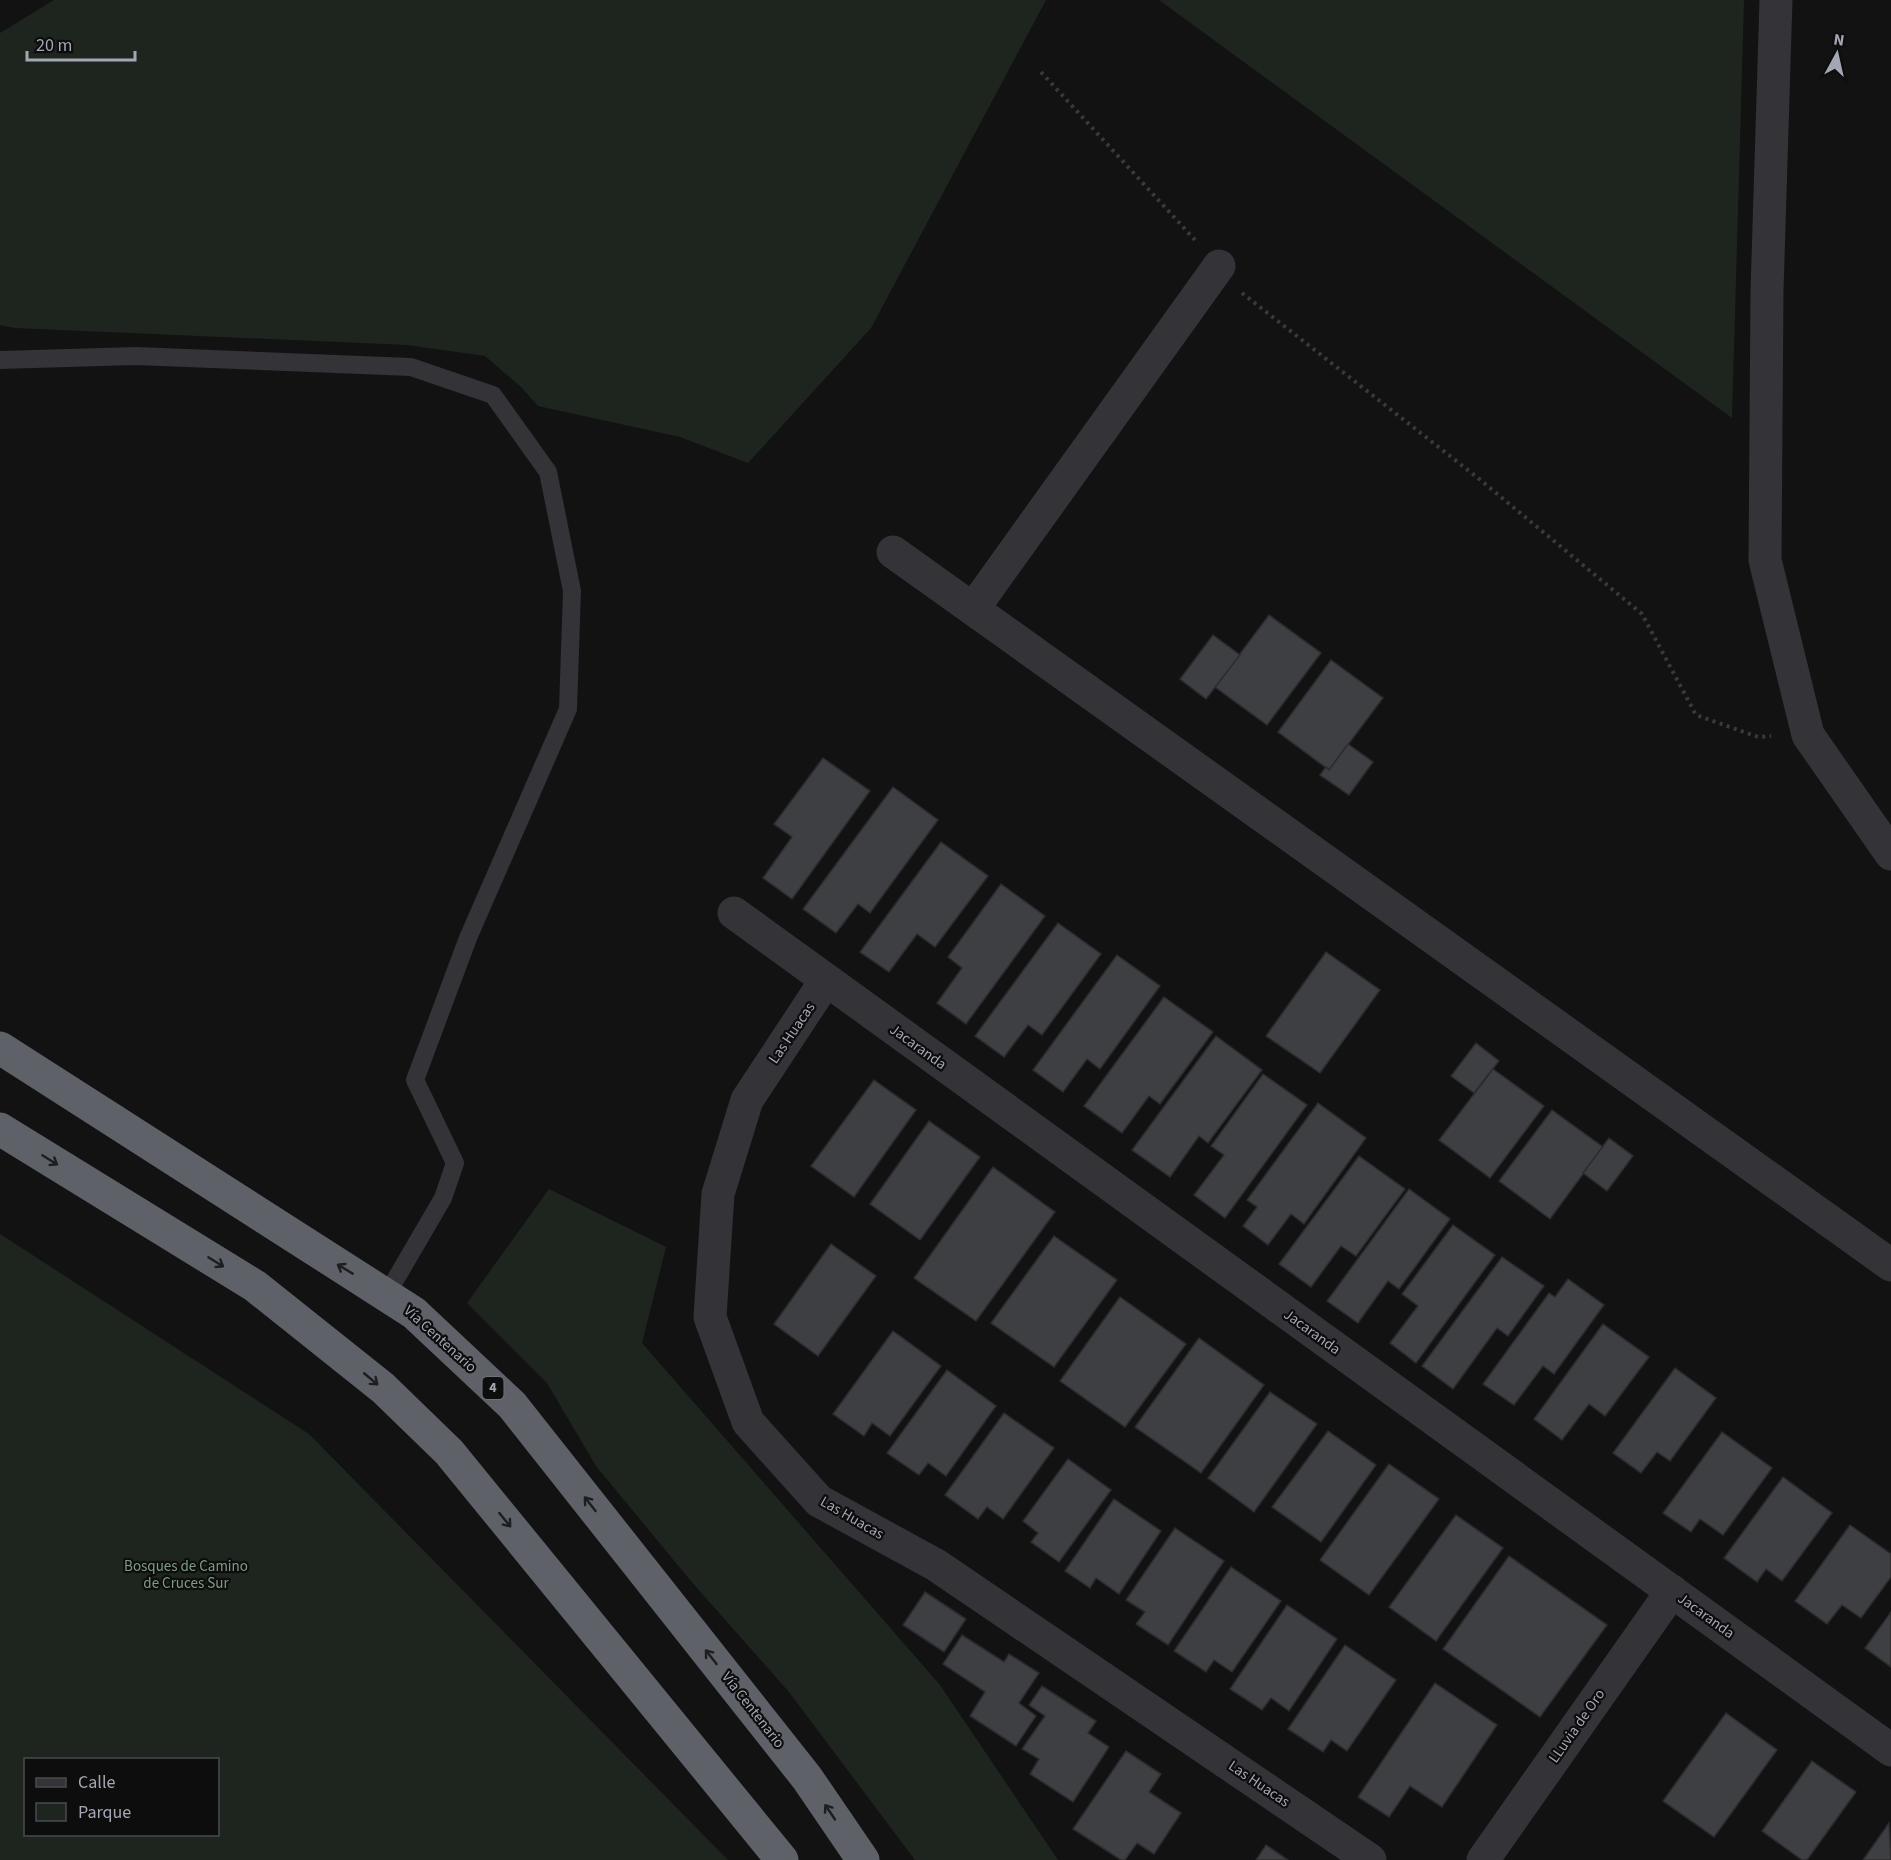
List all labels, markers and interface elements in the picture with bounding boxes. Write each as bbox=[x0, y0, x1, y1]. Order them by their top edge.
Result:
scale bar bbox=[27, 24, 135, 62]
north arrow bbox=[1807, 24, 1867, 84]
text: N bbox=[1832, 29, 1846, 52]
text: 20 m bbox=[36, 33, 72, 58]
street label: Las Huacas bbox=[764, 998, 820, 1068]
street label: Jacaranda bbox=[885, 1019, 951, 1075]
one-way arrow bbox=[41, 1154, 58, 1166]
one-way arrow bbox=[207, 1257, 224, 1269]
one-way arrow bbox=[337, 1263, 354, 1275]
street label: Vía Centenario bbox=[399, 1301, 481, 1377]
street label: Jacaranda bbox=[1279, 1304, 1345, 1360]
one-way arrow bbox=[363, 1372, 378, 1386]
road number: 4 bbox=[482, 1377, 504, 1399]
street label: Las Huacas bbox=[816, 1491, 888, 1545]
one-way arrow bbox=[584, 1496, 597, 1512]
one-way arrow bbox=[499, 1512, 512, 1528]
park label: Bosques de Camino de Cruces Sur bbox=[124, 1556, 248, 1594]
street label: Jacaranda bbox=[1673, 1588, 1739, 1644]
one-way arrow bbox=[705, 1649, 718, 1665]
street label: Vía Centenario bbox=[717, 1667, 789, 1753]
street label: LLuvia de Oro bbox=[1544, 1685, 1610, 1767]
street label: Las Huacas bbox=[1224, 1756, 1294, 1812]
legend bbox=[24, 1758, 219, 1836]
text: Calle bbox=[78, 1770, 116, 1795]
text: Parque bbox=[78, 1800, 131, 1825]
one-way arrow bbox=[824, 1804, 836, 1820]

